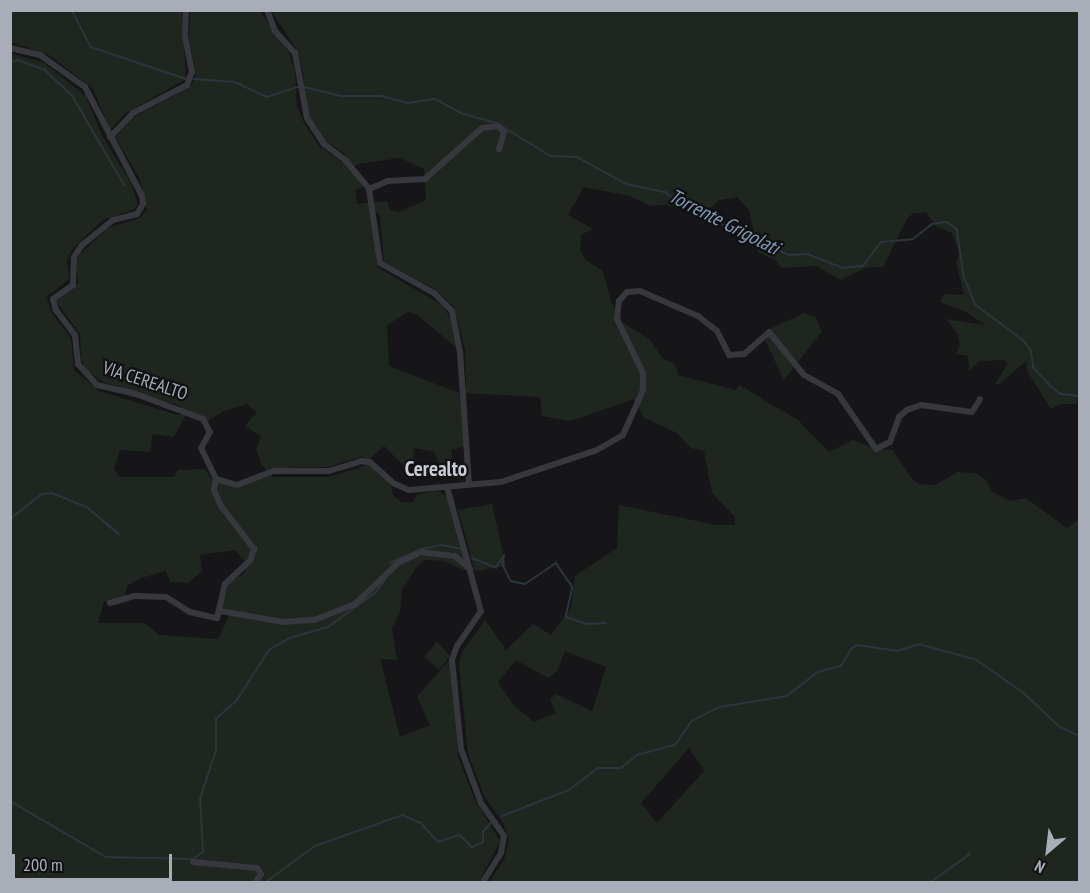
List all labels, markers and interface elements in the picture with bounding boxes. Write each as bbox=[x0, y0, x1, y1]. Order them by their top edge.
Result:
water label: Torrente Grigolati bbox=[665, 184, 783, 260]
street label: VIA CEREALTO bbox=[100, 357, 190, 405]
district label: Cerealto bbox=[405, 456, 467, 482]
north arrow bbox=[1018, 821, 1078, 881]
scale bar bbox=[15, 842, 176, 880]
text: 200 m bbox=[23, 853, 63, 876]
text: N bbox=[1031, 856, 1048, 878]

